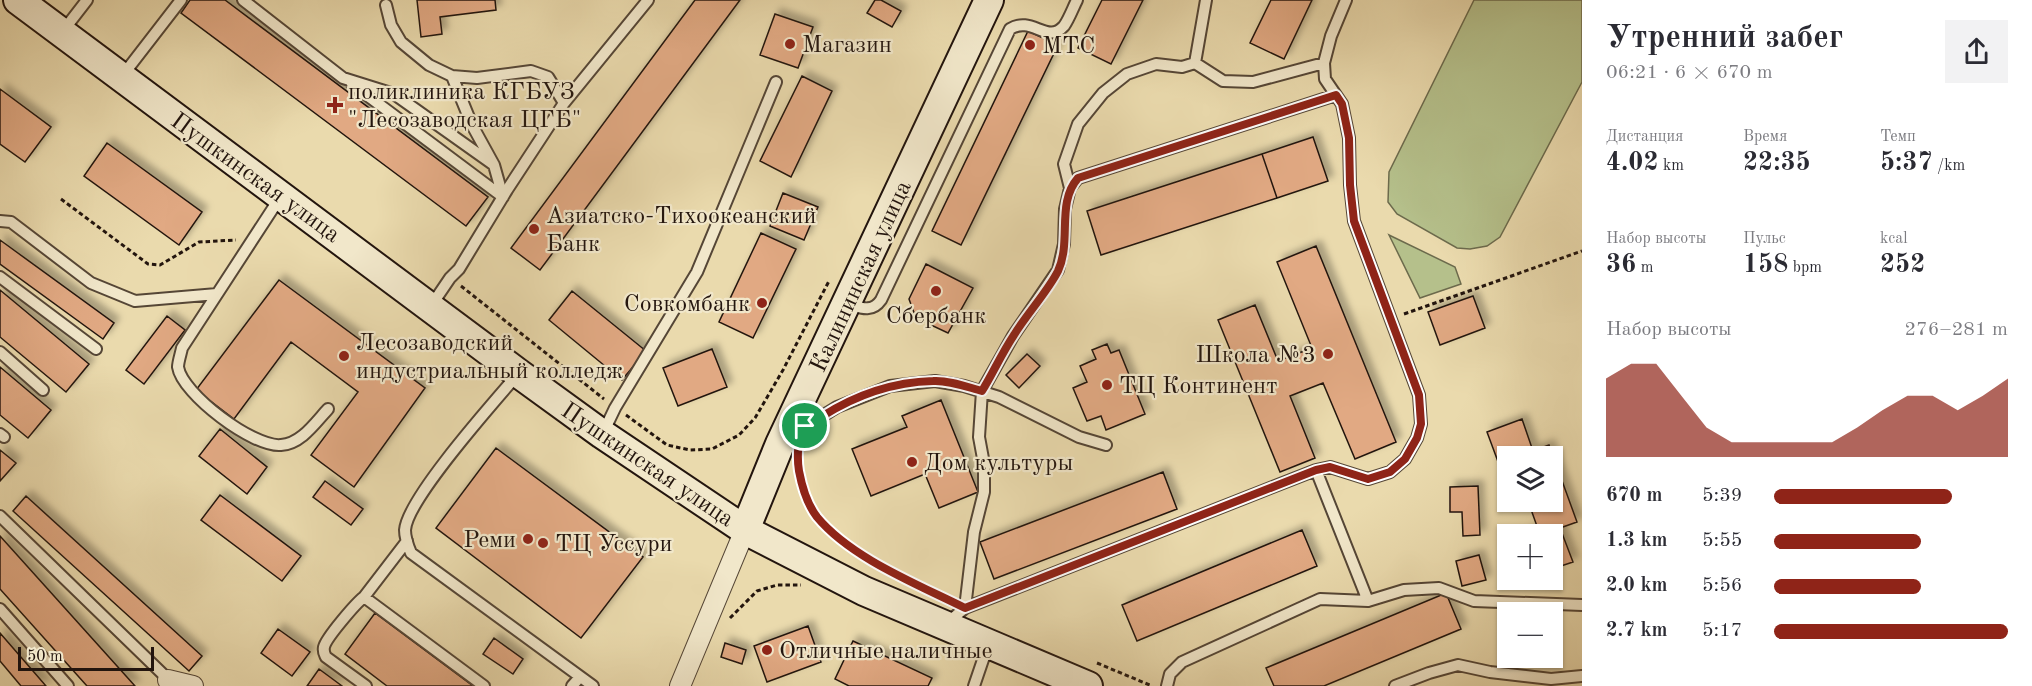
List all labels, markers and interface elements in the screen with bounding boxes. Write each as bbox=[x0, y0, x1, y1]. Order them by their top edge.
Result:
button: share bbox=[1945, 20, 2008, 83]
text: Утренний забег bbox=[1606, 22, 1843, 55]
place label: Магазин bbox=[802, 34, 892, 58]
place label: МТС bbox=[1042, 35, 1095, 59]
marker: Магазин bbox=[783, 37, 797, 51]
marker: МТС bbox=[1023, 38, 1037, 52]
text: 06:21 · 6 × 670 m bbox=[1606, 63, 1773, 83]
place label: поликлиника КГБУЗ "Лесозаводская ЦГБ" bbox=[348, 81, 581, 133]
marker: поликлиника КГБУЗ "Лесозаводская ЦГБ" bbox=[326, 96, 344, 114]
street label: Пушкинская улица bbox=[166, 109, 344, 248]
text: Дистанция bbox=[1606, 129, 1683, 145]
text: Время bbox=[1743, 129, 1787, 145]
text: Темп bbox=[1880, 129, 1916, 145]
text: 4.02 bbox=[1606, 150, 1659, 176]
text: 22:35 bbox=[1743, 150, 1811, 176]
text: 5:37 bbox=[1880, 150, 1933, 176]
text: km bbox=[1659, 158, 1684, 174]
text: /km bbox=[1933, 158, 1965, 174]
street label: Калининская улица bbox=[807, 177, 917, 376]
place label: Азиатско-Тихоокеанский Банк bbox=[546, 205, 816, 257]
marker: Азиатско-Тихоокеанский Банк bbox=[527, 222, 541, 236]
text: Набор высоты bbox=[1606, 231, 1706, 247]
text: Пульс bbox=[1743, 231, 1786, 247]
text: kcal bbox=[1880, 231, 1908, 247]
text: 36 bbox=[1606, 252, 1636, 278]
text: 158 bbox=[1743, 252, 1788, 278]
text: 252 bbox=[1880, 252, 1925, 278]
text: m bbox=[1636, 260, 1653, 276]
text: bpm bbox=[1788, 260, 1822, 276]
marker: Сбербанк bbox=[929, 284, 943, 298]
place label: Совкомбанк bbox=[624, 293, 750, 317]
marker: Совкомбанк bbox=[755, 296, 769, 310]
place label: Сбербанк bbox=[886, 305, 986, 329]
text: Набор высоты bbox=[1606, 320, 1732, 340]
text: 276–281 m bbox=[1905, 320, 2008, 340]
place label: Лесозаводский индустриальный колледж bbox=[356, 332, 623, 384]
place label: Школа №3 bbox=[1195, 344, 1316, 368]
marker: Школа №3 bbox=[1321, 347, 1335, 361]
marker: Лесозаводский индустриальный колледж bbox=[337, 349, 351, 363]
place label: ТЦ Континент bbox=[1119, 375, 1278, 399]
marker: ТЦ Континент bbox=[1100, 378, 1114, 392]
street label: Пушкинская улица bbox=[556, 399, 738, 532]
pin bbox=[779, 400, 830, 451]
icon: arrive bbox=[788, 409, 821, 442]
map controls bbox=[1497, 446, 1563, 668]
button: layers bbox=[1497, 446, 1563, 512]
place label: Дом культуры bbox=[924, 452, 1073, 476]
marker: Дом культуры bbox=[905, 455, 919, 469]
text: 670 m bbox=[1606, 486, 1662, 506]
text: 5:39 bbox=[1702, 486, 1742, 506]
button: + bbox=[1497, 524, 1563, 590]
place label: Реми bbox=[463, 529, 516, 553]
text: 1.3 km bbox=[1606, 531, 1668, 551]
text: 5:55 bbox=[1702, 531, 1742, 551]
marker: Реми bbox=[521, 532, 535, 546]
place label: ТЦ Уссури bbox=[555, 533, 673, 557]
marker: ТЦ Уссури bbox=[536, 536, 550, 550]
text: 2.0 km bbox=[1606, 576, 1668, 596]
text: 5:56 bbox=[1702, 576, 1742, 596]
button: − bbox=[1497, 602, 1563, 668]
text: 2.7 km bbox=[1606, 621, 1668, 641]
text: 5:17 bbox=[1702, 621, 1742, 641]
place label: Отличные наличные bbox=[779, 640, 993, 664]
marker: Отличные наличные bbox=[760, 643, 774, 657]
scale bar bbox=[18, 644, 154, 672]
text: 50 m bbox=[27, 649, 63, 665]

